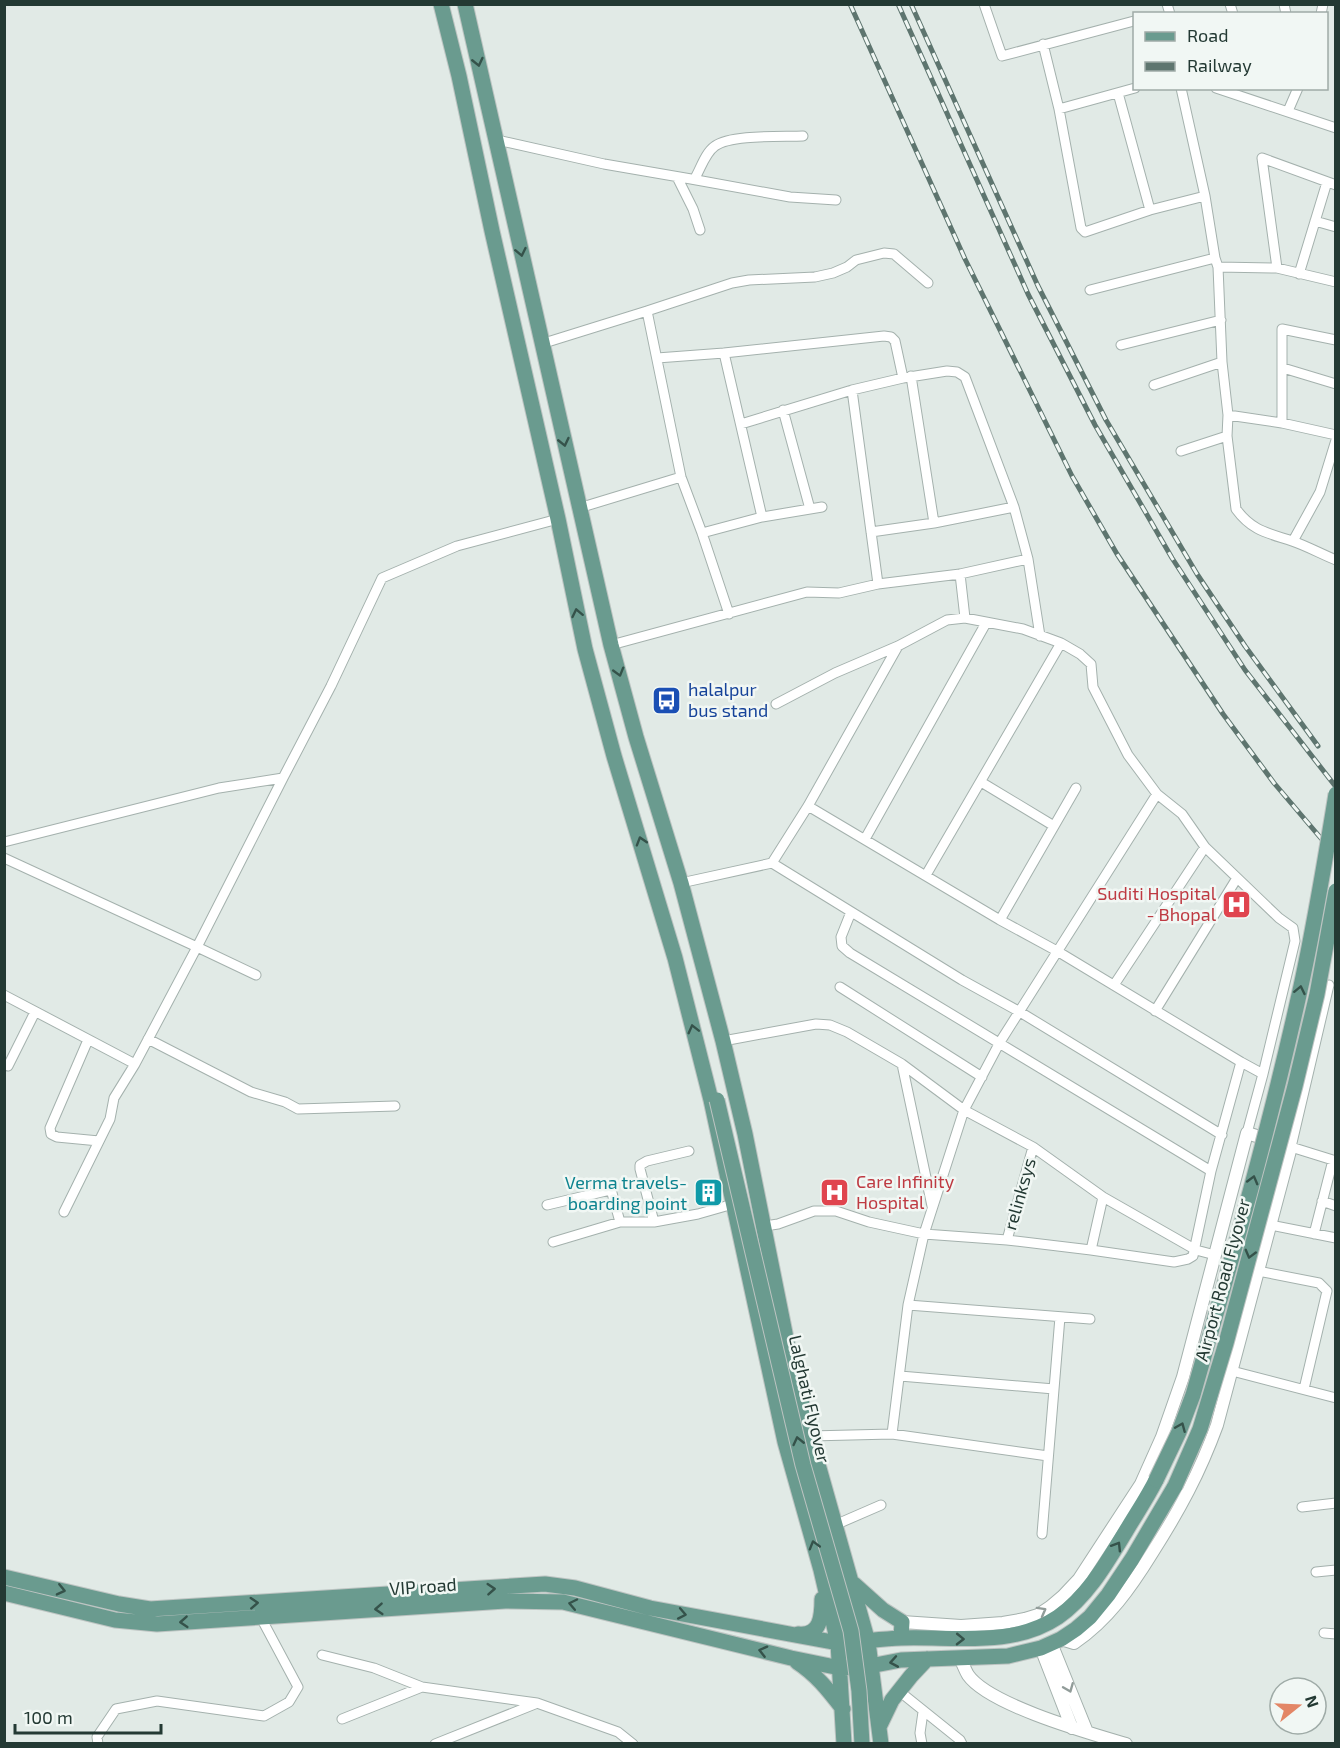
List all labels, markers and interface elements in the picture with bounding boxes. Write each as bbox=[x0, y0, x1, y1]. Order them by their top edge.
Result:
legend bbox=[1133, 12, 1328, 90]
text: Road bbox=[1187, 24, 1228, 46]
text: Railway bbox=[1187, 54, 1252, 76]
one-way arrow bbox=[471, 56, 484, 66]
one-way arrow bbox=[514, 246, 527, 256]
one-way arrow bbox=[557, 437, 570, 447]
one-way arrow bbox=[572, 608, 585, 618]
one-way arrow bbox=[612, 667, 624, 677]
place label: halalpur bus stand bbox=[688, 678, 768, 721]
bus stop icon: halalpur bus stand bbox=[651, 684, 683, 716]
one-way arrow bbox=[636, 836, 648, 847]
place label: Suditi Hospital - Bhopal bbox=[1097, 882, 1217, 925]
hospital icon: Suditi Hospital - Bhopal bbox=[1221, 888, 1253, 920]
one-way arrow bbox=[1293, 986, 1306, 996]
one-way arrow bbox=[688, 1024, 701, 1034]
street label: relinksys bbox=[998, 1155, 1040, 1232]
place label: Care Infinity Hospital bbox=[856, 1170, 955, 1213]
place label: Verma travels- boarding point bbox=[565, 1171, 687, 1214]
one-way arrow bbox=[1246, 1175, 1258, 1185]
hospital icon: Care Infinity Hospital bbox=[819, 1176, 851, 1208]
building icon: Verma travels- boarding point bbox=[692, 1177, 724, 1209]
street label: Airport Road Flyover bbox=[1190, 1196, 1254, 1364]
one-way arrow bbox=[1245, 1248, 1257, 1259]
street label: Lalghati Flyover bbox=[785, 1333, 835, 1465]
one-way arrow bbox=[1174, 1423, 1186, 1434]
one-way arrow bbox=[792, 1436, 805, 1446]
one-way arrow bbox=[809, 1541, 821, 1551]
one-way arrow bbox=[1109, 1542, 1121, 1552]
street label: VIP road bbox=[389, 1573, 457, 1599]
one-way arrow bbox=[486, 1582, 495, 1595]
one-way arrow bbox=[56, 1583, 66, 1596]
one-way arrow bbox=[250, 1597, 259, 1610]
one-way arrow bbox=[569, 1598, 579, 1611]
one-way arrow bbox=[374, 1602, 383, 1615]
one-way arrow bbox=[677, 1607, 687, 1620]
one-way arrow bbox=[1036, 1607, 1047, 1619]
one-way arrow bbox=[180, 1615, 189, 1628]
one-way arrow bbox=[955, 1633, 964, 1645]
one-way arrow bbox=[758, 1646, 768, 1659]
one-way arrow bbox=[890, 1655, 900, 1668]
north arrow bbox=[1268, 1676, 1328, 1736]
one-way arrow bbox=[1062, 1681, 1074, 1692]
text: N bbox=[1302, 1693, 1324, 1710]
scale bar bbox=[15, 1697, 160, 1735]
text: 100 m bbox=[24, 1706, 73, 1728]

